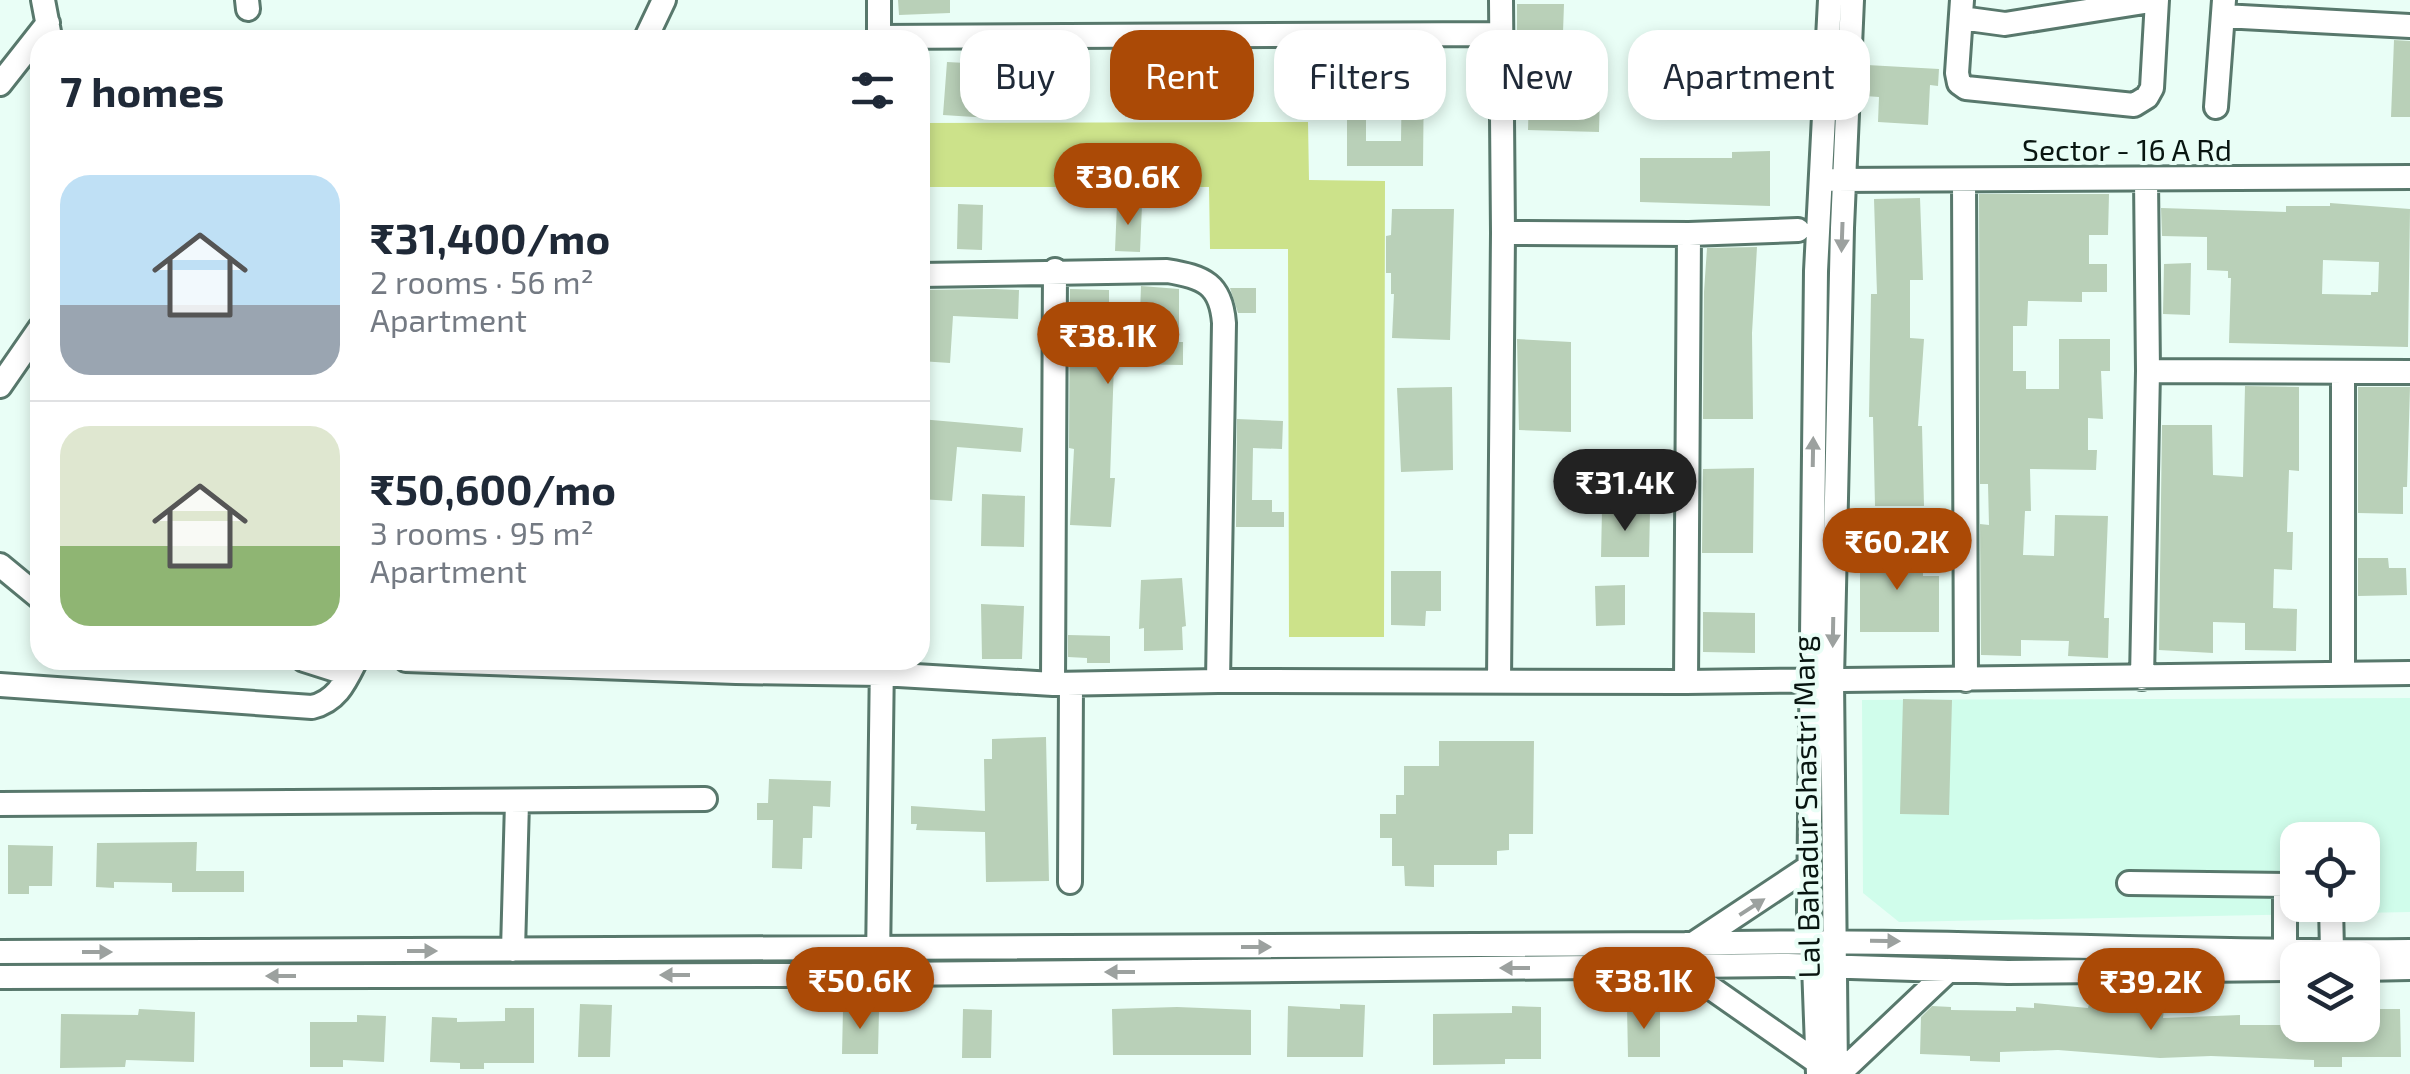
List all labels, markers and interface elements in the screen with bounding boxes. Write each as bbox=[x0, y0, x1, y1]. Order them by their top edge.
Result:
chip: Buy bbox=[960, 30, 1090, 120]
chip: Rent bbox=[1110, 30, 1254, 120]
chip: Filters bbox=[1274, 30, 1446, 120]
chip: New bbox=[1466, 30, 1608, 120]
chip: Apartment bbox=[1628, 30, 1870, 120]
icon: filters bbox=[845, 63, 900, 118]
text: 7 homes bbox=[60, 65, 224, 115]
street label: Sector - 16 A Rd bbox=[2022, 131, 2232, 167]
pin: ₹30.6K bbox=[1047, 143, 1209, 228]
text: ₹30.6K bbox=[1076, 156, 1180, 194]
text: ₹31,400/mo bbox=[370, 212, 610, 262]
icon: home bbox=[140, 215, 260, 335]
one-way arrow bbox=[1833, 222, 1849, 254]
text: 2 rooms · 56 m² bbox=[370, 262, 594, 300]
text: Apartment bbox=[370, 300, 527, 338]
pin: ₹38.1K bbox=[1027, 302, 1189, 387]
text: ₹38.1K bbox=[1059, 315, 1157, 353]
one-way arrow bbox=[1805, 435, 1821, 467]
pin: ₹31.4K bbox=[1544, 449, 1706, 534]
text: ₹31.4K bbox=[1575, 462, 1675, 500]
text: ₹50,600/mo bbox=[370, 463, 616, 513]
icon: home bbox=[140, 466, 260, 586]
pin: ₹60.2K bbox=[1816, 508, 1978, 593]
text: 3 rooms · 95 m² bbox=[370, 513, 594, 551]
text: ₹60.2K bbox=[1845, 521, 1949, 559]
text: Apartment bbox=[370, 551, 527, 589]
one-way arrow bbox=[1824, 617, 1840, 649]
street label: Lal Bahadur Shastri Marg bbox=[1784, 635, 1826, 979]
map controls bbox=[2280, 822, 2380, 1042]
button: locate bbox=[2280, 822, 2380, 922]
one-way arrow bbox=[1739, 898, 1766, 916]
one-way arrow bbox=[1869, 934, 1901, 950]
one-way arrow bbox=[1241, 939, 1273, 955]
button: layers bbox=[2280, 942, 2380, 1042]
one-way arrow bbox=[407, 943, 439, 959]
one-way arrow bbox=[82, 944, 114, 960]
pin: ₹50.6K bbox=[779, 947, 941, 1032]
pin: ₹38.1K bbox=[1563, 947, 1725, 1032]
pin: ₹39.2K bbox=[2070, 948, 2232, 1033]
text: ₹50.6K bbox=[808, 960, 912, 998]
text: ₹38.1K bbox=[1595, 960, 1693, 998]
one-way arrow bbox=[1499, 961, 1531, 977]
text: ₹39.2K bbox=[2100, 961, 2202, 999]
one-way arrow bbox=[1104, 964, 1136, 980]
one-way arrow bbox=[659, 967, 691, 983]
one-way arrow bbox=[264, 968, 296, 984]

